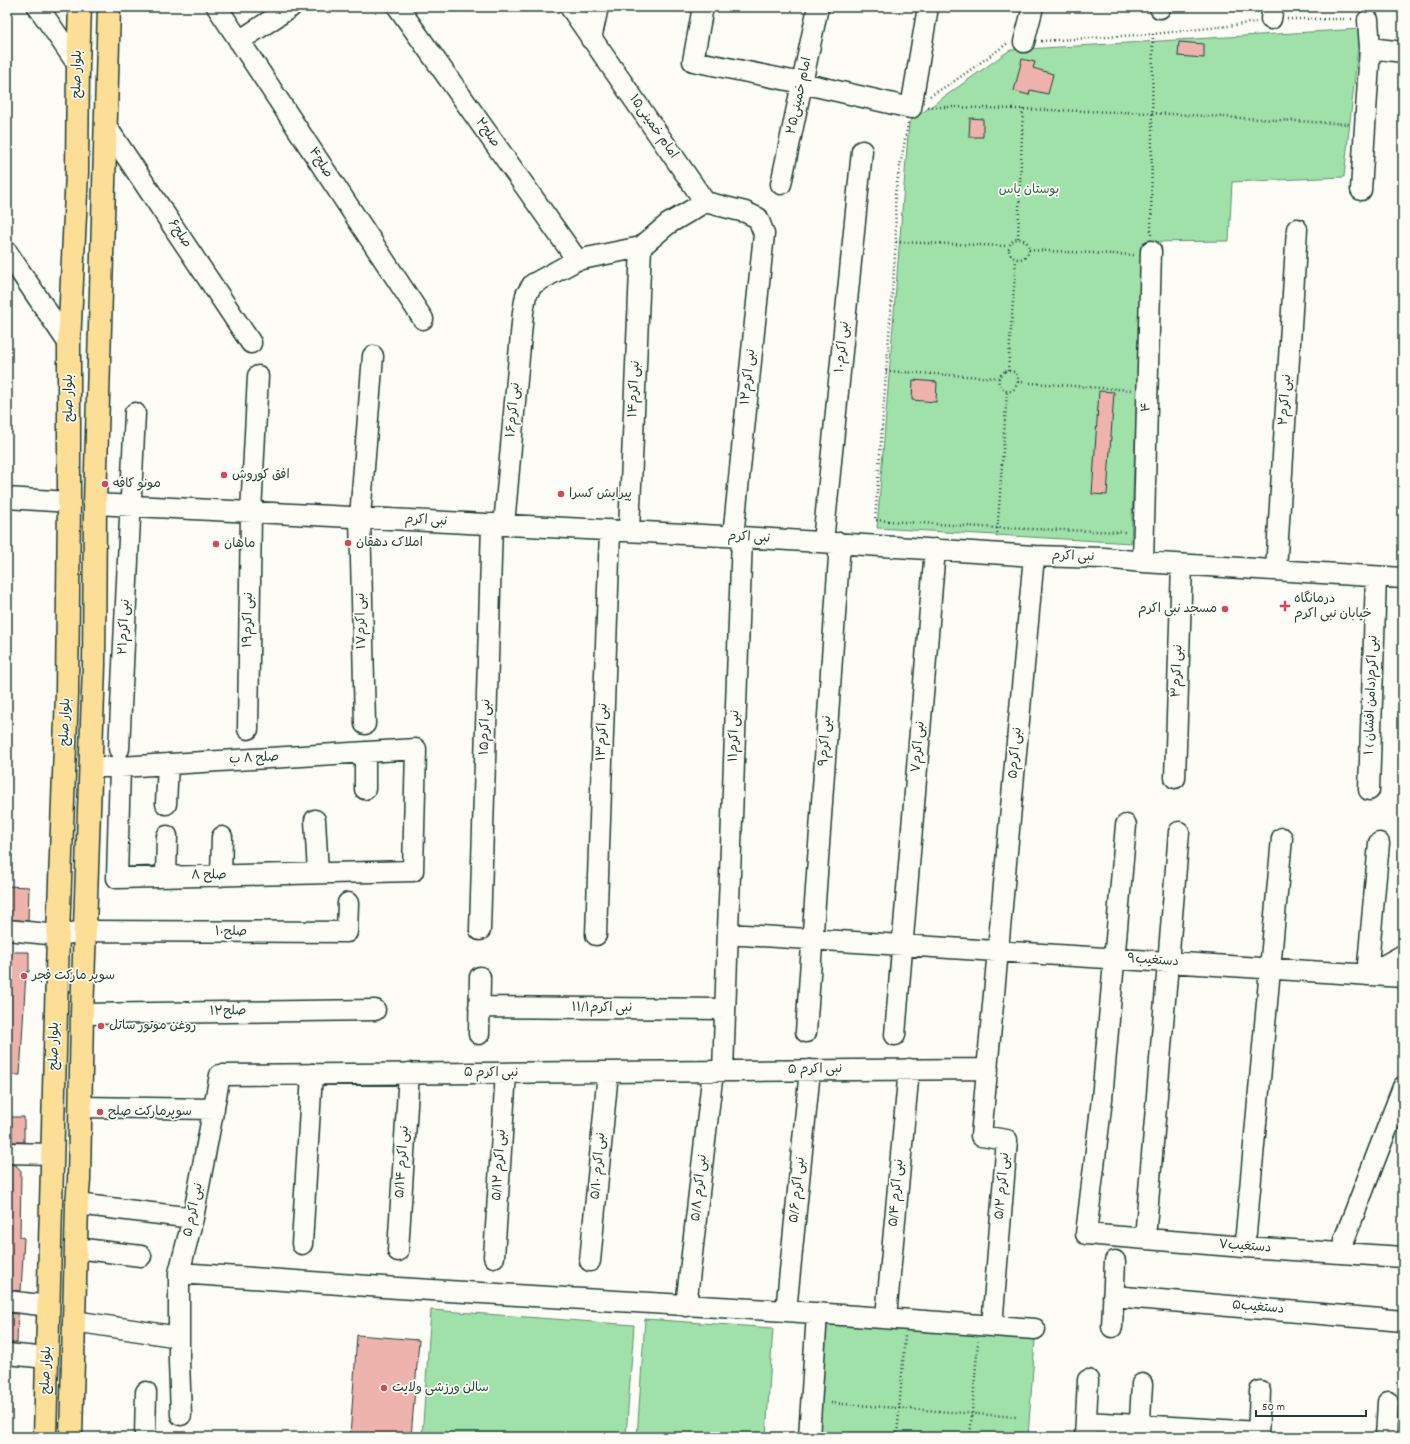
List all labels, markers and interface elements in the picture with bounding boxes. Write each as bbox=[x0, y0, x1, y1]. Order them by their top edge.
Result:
street label: بلوار صلح bbox=[68, 50, 88, 98]
street label: امام خمینی۲۵ bbox=[783, 56, 817, 136]
street label: ۱۵امام خمینی bbox=[624, 91, 682, 163]
street label: صلح۲ bbox=[470, 114, 504, 152]
street label: صلح۴ bbox=[303, 144, 337, 182]
park label: بوستان یاس bbox=[999, 181, 1059, 200]
street label: صلح۶ bbox=[162, 216, 196, 252]
street label: نبی اکرم۱۰ bbox=[831, 320, 855, 374]
street label: نبی اکرم۱۲ bbox=[737, 348, 761, 406]
street label: نبی اکرم۱۴ bbox=[624, 360, 646, 418]
street label: بلوار صلح bbox=[60, 374, 79, 422]
street label: نبی اکرم۲ bbox=[1275, 374, 1297, 426]
street label: نبی اکرم۱۶ bbox=[502, 382, 526, 438]
street label: ۴ bbox=[1137, 402, 1157, 412]
place label: افق کوروش bbox=[232, 466, 290, 485]
marker: افق کوروش bbox=[219, 470, 229, 480]
place label: مونو کافه bbox=[113, 475, 161, 494]
marker: مونو کافه bbox=[100, 479, 110, 489]
place label: پیرایش کسرا bbox=[569, 485, 632, 504]
marker: پیرایش کسرا bbox=[556, 489, 566, 499]
street label: نبی اکرم bbox=[404, 510, 448, 532]
street label: نبی اکرم bbox=[727, 527, 771, 549]
place label: املاک دهقان bbox=[356, 534, 423, 553]
place label: ماهان bbox=[224, 535, 255, 554]
marker: املاک دهقان bbox=[343, 538, 353, 548]
marker: ماهان bbox=[211, 539, 221, 549]
street label: نبی اکرم bbox=[1051, 547, 1095, 567]
place label: درمانگاه خیابان نبی اکرم bbox=[1294, 590, 1372, 624]
street label: نبی اکرم۱۹ bbox=[239, 592, 259, 648]
street label: نبی اکرم۱۷ bbox=[352, 593, 372, 649]
street label: نبی اکرم۲۱ bbox=[114, 598, 136, 656]
place label: مسجد نبی اکرم bbox=[1138, 600, 1217, 619]
marker: درمانگاه خیابان نبی اکرم bbox=[1279, 600, 1291, 612]
marker: مسجد نبی اکرم bbox=[1220, 604, 1230, 614]
street label: ۱ نبی اکرم(دامن افشان ) bbox=[1360, 635, 1384, 755]
street label: نبی اکرم۳ bbox=[1168, 644, 1188, 698]
street label: بلوار صلح bbox=[56, 698, 76, 746]
street label: نبی اکرم۱۵ bbox=[476, 699, 496, 755]
street label: نبی اکرم۱۳ bbox=[592, 703, 614, 761]
street label: نبی اکرم۱۱ bbox=[725, 710, 745, 762]
street label: نبی اکرم۹ bbox=[815, 715, 837, 767]
street label: نبی اکرم۷ bbox=[907, 720, 931, 774]
street label: نبی اکرم۵ bbox=[1004, 726, 1028, 780]
street label: صلح ۸ ب bbox=[229, 748, 279, 770]
street label: ۸ صلح bbox=[191, 866, 227, 886]
street label: صلح۱۰ bbox=[215, 923, 247, 942]
street label: دستغیب۹ bbox=[1127, 950, 1179, 972]
place label: سوپر مارکت فجر bbox=[31, 967, 115, 986]
marker: سوپر مارکت فجر bbox=[19, 971, 29, 981]
street label: نبی اکرم۱۱/۱ bbox=[572, 999, 632, 1018]
street label: صلح۱۲ bbox=[209, 1002, 247, 1022]
place label: روغن موتور ساتل bbox=[109, 1017, 196, 1036]
marker: روغن موتور ساتل bbox=[96, 1021, 106, 1031]
street label: بلوار صلح bbox=[45, 1022, 65, 1070]
street label: نبی اکرم ۵ bbox=[788, 1060, 842, 1080]
street label: نبی اکرم ۵ bbox=[464, 1064, 518, 1083]
place label: سوپرمارکت صلح bbox=[108, 1103, 192, 1122]
marker: سوپرمارکت صلح bbox=[95, 1107, 105, 1117]
street label: نبی اکرم ۵/۱۴ bbox=[391, 1125, 415, 1199]
street label: نبی اکرم ۵/۱۲ bbox=[488, 1129, 512, 1201]
street label: نبی اکرم ۵/۱۰ bbox=[587, 1132, 611, 1200]
street label: نبی اکرم ۵/۲ bbox=[991, 1152, 1015, 1220]
street label: نبی اکرم ۵/۸ bbox=[687, 1153, 713, 1223]
street label: نبی اکرم ۵/۶ bbox=[785, 1156, 811, 1224]
street label: نبی اکرم ۵/۴ bbox=[885, 1158, 909, 1228]
street label: نبی اکرم ۵ bbox=[179, 1181, 209, 1239]
street label: دستغیب۷ bbox=[1218, 1236, 1272, 1258]
street label: دستغیب۵ bbox=[1231, 1296, 1285, 1320]
street label: بلوار صلح bbox=[37, 1346, 57, 1394]
place label: سالن ورزشی ولایت bbox=[392, 1379, 489, 1398]
marker: سالن ورزشی ولایت bbox=[379, 1383, 389, 1393]
scale bar bbox=[1256, 1392, 1366, 1418]
text: 50 m bbox=[1262, 1399, 1285, 1416]

